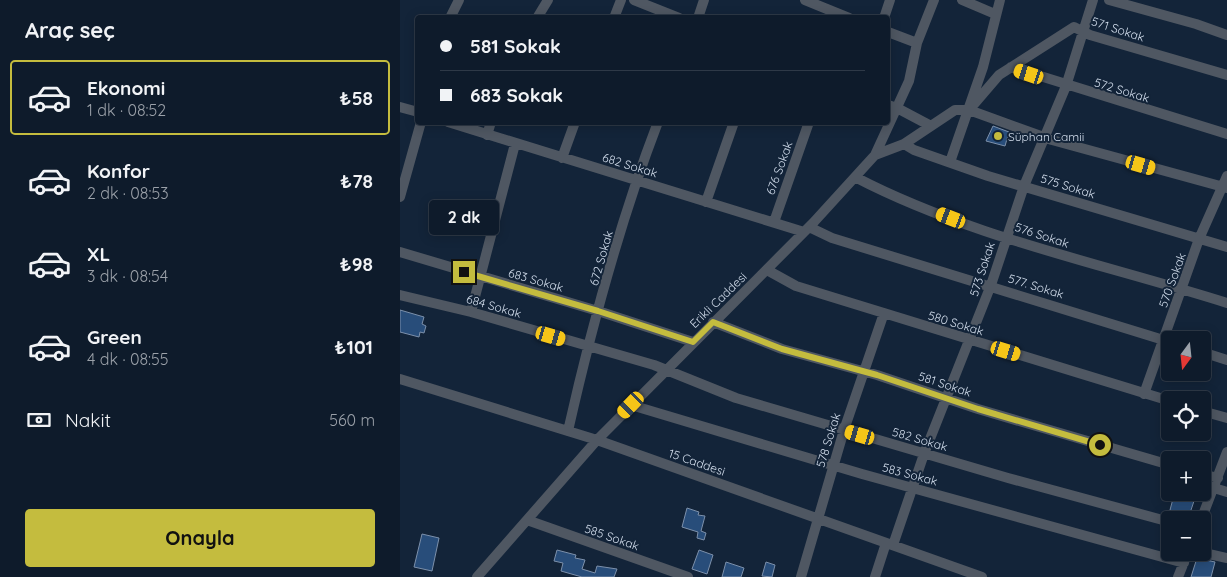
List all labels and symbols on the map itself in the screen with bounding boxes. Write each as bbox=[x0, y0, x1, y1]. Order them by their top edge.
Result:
street label: 571 Sokak bbox=[1090, 13, 1146, 45]
car bbox=[1012, 62, 1045, 86]
street label: 572 Sokak bbox=[1093, 75, 1151, 105]
place label: Süphan Camii bbox=[1008, 129, 1084, 144]
marker: Süphan Camii bbox=[992, 130, 1004, 142]
street label: 676 Sokak bbox=[762, 139, 796, 197]
street label: 682 Sokak bbox=[601, 150, 659, 180]
car bbox=[1124, 154, 1157, 176]
street label: 575 Sokak bbox=[1039, 171, 1097, 201]
callout: 2 dk bbox=[429, 200, 499, 234]
car bbox=[934, 206, 967, 230]
street label: 576 Sokak bbox=[1013, 219, 1071, 251]
street label: 672 Sokak bbox=[586, 229, 616, 287]
street label: 573 Sokak bbox=[966, 240, 998, 298]
street label: 570 Sokak bbox=[1155, 251, 1189, 309]
route end bbox=[453, 261, 475, 283]
street label: 683 Sokak bbox=[507, 265, 565, 295]
street label: Erikli Caddesi bbox=[686, 269, 750, 331]
street label: 577. Sokak bbox=[1006, 270, 1066, 302]
street label: 684 Sokak bbox=[465, 291, 523, 321]
street label: 580 Sokak bbox=[926, 307, 986, 339]
car bbox=[534, 325, 567, 347]
north arrow bbox=[1161, 331, 1211, 381]
car bbox=[989, 339, 1022, 363]
street label: 581 Sokak bbox=[917, 368, 973, 400]
car bbox=[615, 389, 646, 421]
street label: 578 Sokak bbox=[813, 411, 843, 469]
car bbox=[843, 424, 876, 446]
street label: 582 Sokak bbox=[891, 424, 949, 454]
route start bbox=[1089, 434, 1111, 456]
street label: 15 Caddesi bbox=[667, 445, 727, 479]
street label: 583 Sokak bbox=[881, 459, 939, 489]
street label: 585 Sokak bbox=[583, 521, 641, 553]

